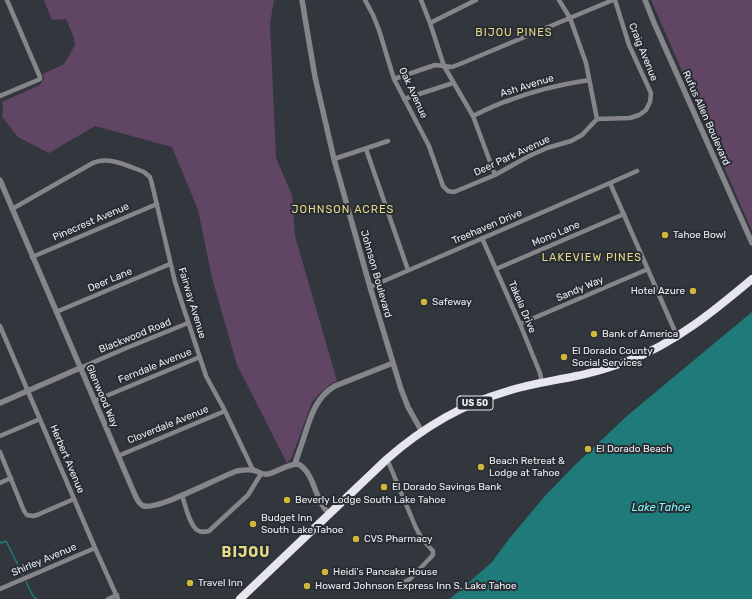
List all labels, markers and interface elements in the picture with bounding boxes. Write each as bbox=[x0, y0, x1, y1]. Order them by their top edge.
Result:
street label: Craig Avenue bbox=[626, 21, 660, 83]
district label: BIJOU PINES bbox=[475, 26, 553, 40]
street label: Oak Avenue bbox=[396, 66, 430, 120]
street label: Rufus Allen Boulevard bbox=[680, 69, 732, 167]
street label: Ash Avenue bbox=[499, 72, 555, 100]
street label: Deer Park Avenue bbox=[472, 133, 552, 179]
street label: Pinecrest Avenue bbox=[51, 200, 131, 244]
district label: JOHNSON ACRES bbox=[292, 203, 394, 217]
street label: Treehaven Drive bbox=[450, 207, 524, 247]
street label: Mono Lane bbox=[530, 219, 582, 249]
street label: Johnson Boulevard bbox=[358, 229, 394, 319]
place label: Tahoe Bowl bbox=[673, 229, 726, 241]
marker: Tahoe Bowl bbox=[660, 230, 670, 240]
district label: LAKEVIEW PINES bbox=[542, 251, 642, 265]
street label: Deer Lane bbox=[86, 265, 134, 295]
street label: Fairway Avenue bbox=[176, 266, 208, 340]
street label: Sandy Way bbox=[554, 274, 606, 304]
street label: Takela Drive bbox=[506, 279, 538, 335]
place label: Hotel Azure bbox=[631, 285, 685, 297]
marker: Hotel Azure bbox=[688, 286, 698, 296]
place label: Safeway bbox=[432, 296, 472, 308]
marker: Safeway bbox=[419, 297, 429, 307]
street label: Blackwood Road bbox=[97, 316, 173, 356]
place label: Bank of America bbox=[602, 328, 678, 340]
marker: Bank of America bbox=[589, 329, 599, 339]
place label: El Dorado County Social Services bbox=[572, 345, 653, 368]
street label: Ferndale Avenue bbox=[117, 346, 193, 386]
marker: El Dorado County Social Services bbox=[559, 352, 569, 362]
street label: Glenwood Way bbox=[83, 363, 121, 429]
road number: US 50 bbox=[457, 396, 493, 410]
street label: Cloverdale Avenue bbox=[126, 403, 210, 447]
street label: Herbert Avenue bbox=[47, 423, 87, 495]
place label: El Dorado Beach bbox=[596, 443, 672, 455]
marker: El Dorado Beach bbox=[583, 444, 593, 454]
place label: Beach Retreat & Lodge at Tahoe bbox=[489, 455, 565, 478]
marker: Beach Retreat & Lodge at Tahoe bbox=[476, 462, 486, 472]
place label: El Dorado Savings Bank bbox=[392, 481, 502, 493]
marker: El Dorado Savings Bank bbox=[379, 482, 389, 492]
place label: Beverly Lodge South Lake Tahoe bbox=[295, 494, 446, 506]
marker: Beverly Lodge South Lake Tahoe bbox=[282, 495, 292, 505]
water label: Lake Tahoe bbox=[632, 501, 690, 515]
place label: Budget Inn South Lake Tahoe bbox=[261, 512, 343, 536]
marker: Budget Inn South Lake Tahoe bbox=[248, 519, 258, 529]
place label: CVS Pharmacy bbox=[364, 533, 433, 545]
marker: CVS Pharmacy bbox=[351, 534, 361, 544]
street label: Shirley Avenue bbox=[10, 541, 78, 579]
district label: BIJOU bbox=[222, 545, 270, 561]
place label: Heidi's Pancake House bbox=[333, 566, 438, 578]
marker: Heidi's Pancake House bbox=[320, 567, 330, 577]
place label: Travel Inn bbox=[198, 577, 243, 589]
marker: Travel Inn bbox=[185, 578, 195, 588]
place label: Howard Johnson Express Inn S. Lake Tahoe bbox=[315, 580, 517, 592]
marker: Howard Johnson Express Inn S. Lake Tahoe bbox=[302, 581, 312, 591]

